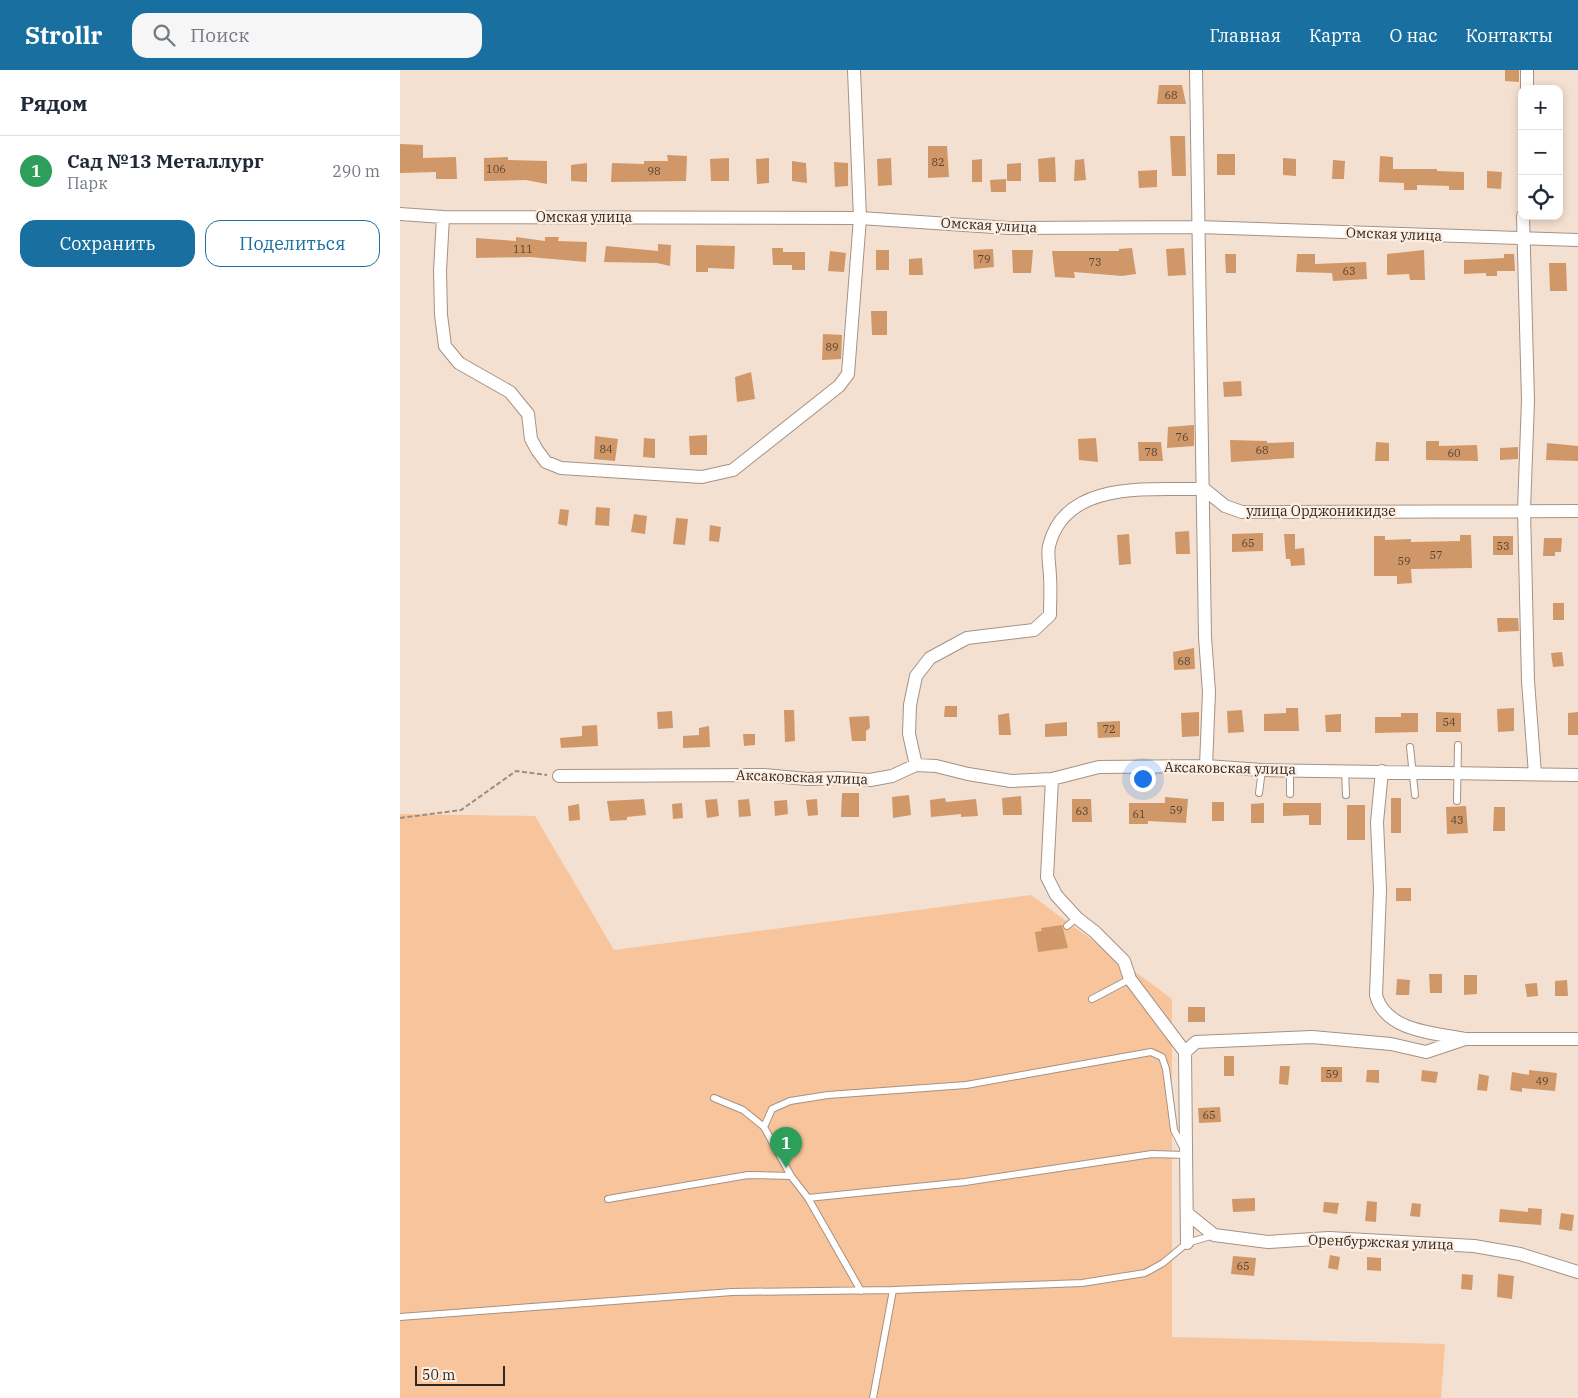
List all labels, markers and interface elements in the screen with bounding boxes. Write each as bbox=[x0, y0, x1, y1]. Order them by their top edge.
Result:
search box bbox=[132, 13, 482, 58]
text: Strollr bbox=[25, 19, 102, 51]
icon: search bbox=[150, 21, 178, 49]
text: Поиск bbox=[190, 23, 249, 47]
text: Главная bbox=[1209, 24, 1281, 47]
text: Карта bbox=[1309, 24, 1361, 47]
text: О нас bbox=[1389, 24, 1437, 47]
text: Контакты bbox=[1465, 24, 1553, 47]
map controls bbox=[1518, 85, 1563, 220]
button: + bbox=[1518, 85, 1563, 130]
house number: 68 bbox=[1164, 88, 1178, 102]
text: Рядом bbox=[20, 89, 88, 117]
button: − bbox=[1518, 130, 1563, 175]
text: Сад №13 Металлург bbox=[67, 149, 264, 173]
house number: 82 bbox=[931, 155, 945, 169]
text: 1 bbox=[31, 161, 41, 181]
text: 290 m bbox=[332, 161, 380, 181]
house number: 106 bbox=[486, 162, 506, 176]
house number: 98 bbox=[647, 164, 661, 178]
text: Парк bbox=[67, 173, 107, 193]
button: locate bbox=[1518, 175, 1563, 220]
street label: Омская улица bbox=[536, 208, 633, 226]
street label: Омская улица bbox=[940, 213, 1038, 237]
button: Сохранить bbox=[20, 220, 195, 267]
button: Поделиться bbox=[205, 220, 380, 267]
street label: Омская улица bbox=[1346, 223, 1443, 245]
house number: 111 bbox=[513, 242, 533, 256]
house number: 79 bbox=[977, 252, 991, 266]
house number: 73 bbox=[1088, 255, 1102, 269]
house number: 63 bbox=[1342, 264, 1356, 278]
house number: 89 bbox=[825, 340, 839, 354]
house number: 76 bbox=[1175, 430, 1189, 444]
house number: 84 bbox=[599, 442, 613, 456]
house number: 68 bbox=[1255, 443, 1269, 457]
house number: 78 bbox=[1144, 445, 1158, 459]
house number: 60 bbox=[1447, 446, 1461, 460]
street label: улица Орджоникидзе bbox=[1246, 502, 1396, 520]
house number: 65 bbox=[1241, 536, 1255, 550]
house number: 53 bbox=[1496, 539, 1510, 553]
house number: 57 bbox=[1429, 548, 1443, 562]
house number: 59 bbox=[1397, 554, 1411, 568]
house number: 68 bbox=[1177, 654, 1191, 668]
house number: 54 bbox=[1442, 715, 1456, 729]
house number: 72 bbox=[1102, 722, 1116, 736]
street label: Аксаковская улица bbox=[1164, 758, 1296, 778]
street label: Аксаковская улица bbox=[736, 766, 869, 788]
your location bbox=[1130, 766, 1156, 792]
house number: 59 bbox=[1169, 803, 1183, 817]
house number: 63 bbox=[1075, 804, 1089, 818]
house number: 61 bbox=[1132, 807, 1146, 821]
house number: 43 bbox=[1450, 813, 1464, 827]
house number: 59 bbox=[1325, 1067, 1339, 1081]
house number: 49 bbox=[1535, 1074, 1549, 1088]
house number: 65 bbox=[1202, 1108, 1216, 1122]
pin: 1 bbox=[770, 1127, 802, 1168]
street label: Оренбуржская улица bbox=[1308, 1230, 1455, 1254]
house number: 65 bbox=[1236, 1259, 1250, 1273]
scale bar bbox=[415, 1363, 505, 1386]
text: 50 m bbox=[422, 1366, 455, 1384]

